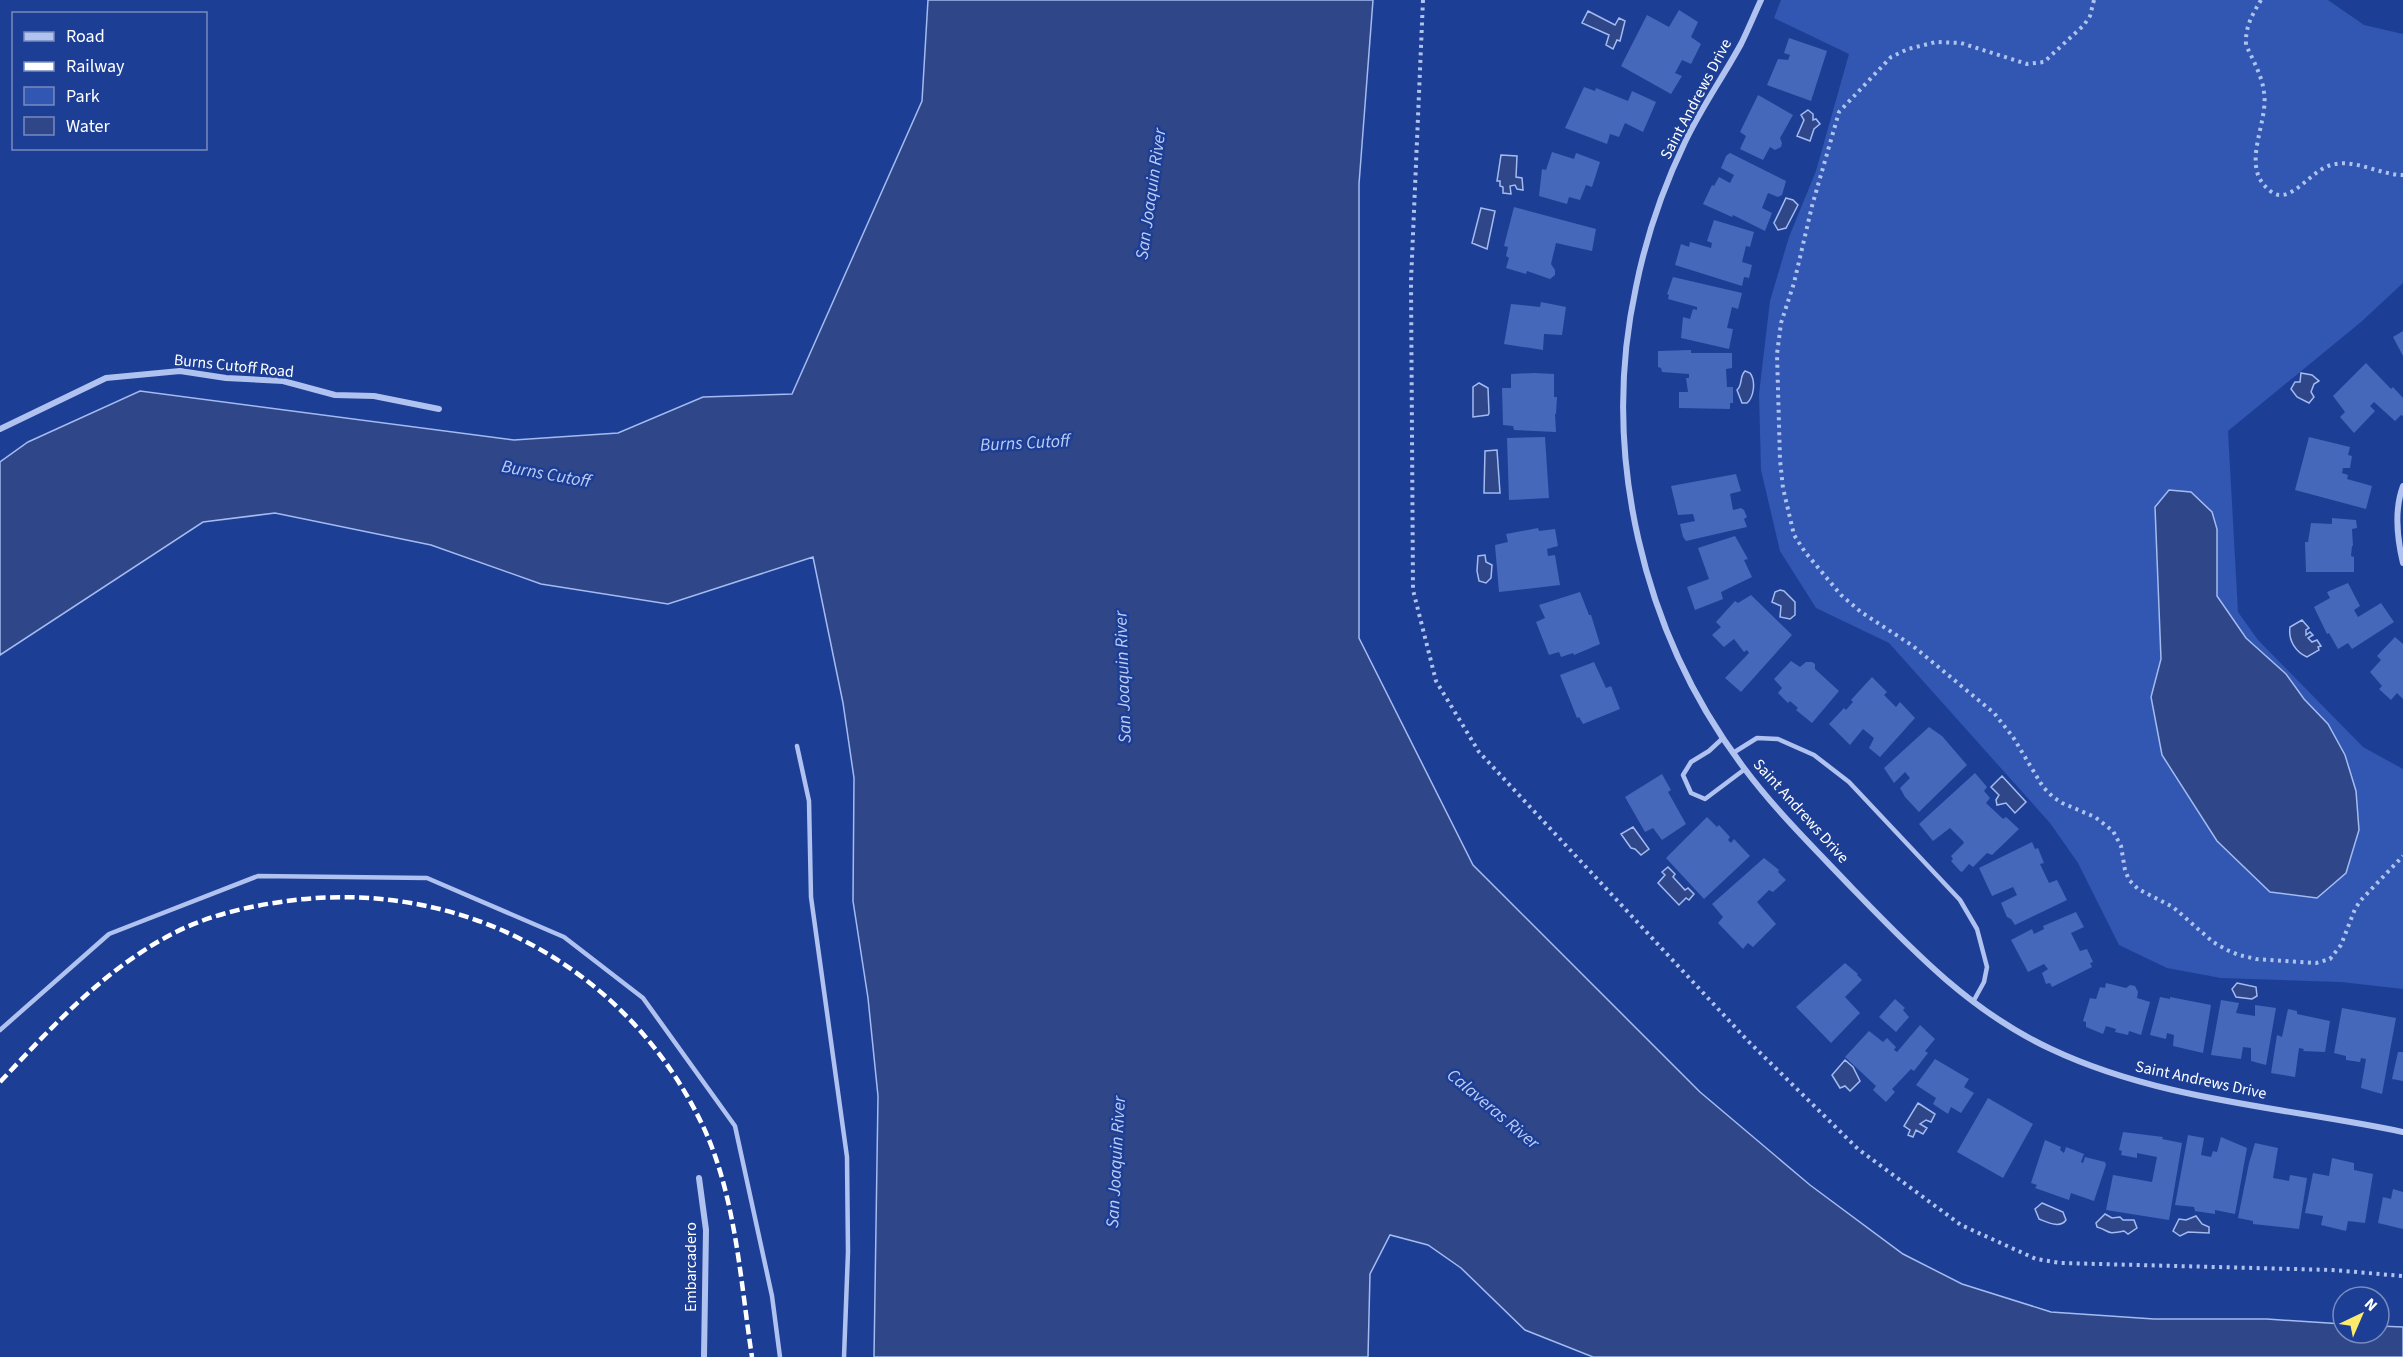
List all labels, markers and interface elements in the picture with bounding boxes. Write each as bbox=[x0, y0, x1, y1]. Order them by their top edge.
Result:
legend bbox=[12, 12, 207, 150]
text: Road bbox=[66, 24, 105, 49]
street label: Saint Andrews Drive bbox=[1655, 35, 1737, 163]
text: Railway bbox=[66, 54, 125, 79]
text: Park bbox=[66, 84, 100, 109]
text: Water bbox=[66, 114, 110, 139]
water label: San Joaquin River bbox=[1129, 126, 1173, 261]
street label: Burns Cutoff Road bbox=[173, 349, 295, 383]
water label: Burns Cutoff bbox=[979, 428, 1073, 458]
water label: Burns Cutoff bbox=[500, 454, 595, 494]
water label: San Joaquin River bbox=[1108, 610, 1138, 744]
street label: Saint Andrews Drive bbox=[1748, 754, 1854, 868]
street label: Saint Andrews Drive bbox=[2133, 1055, 2269, 1105]
water label: Calaveras River bbox=[1441, 1063, 1545, 1156]
water label: San Joaquin River bbox=[1100, 1094, 1132, 1229]
street label: Embarcadero bbox=[680, 1222, 702, 1312]
north arrow bbox=[2331, 1285, 2391, 1345]
text: N bbox=[2359, 1293, 2382, 1317]

